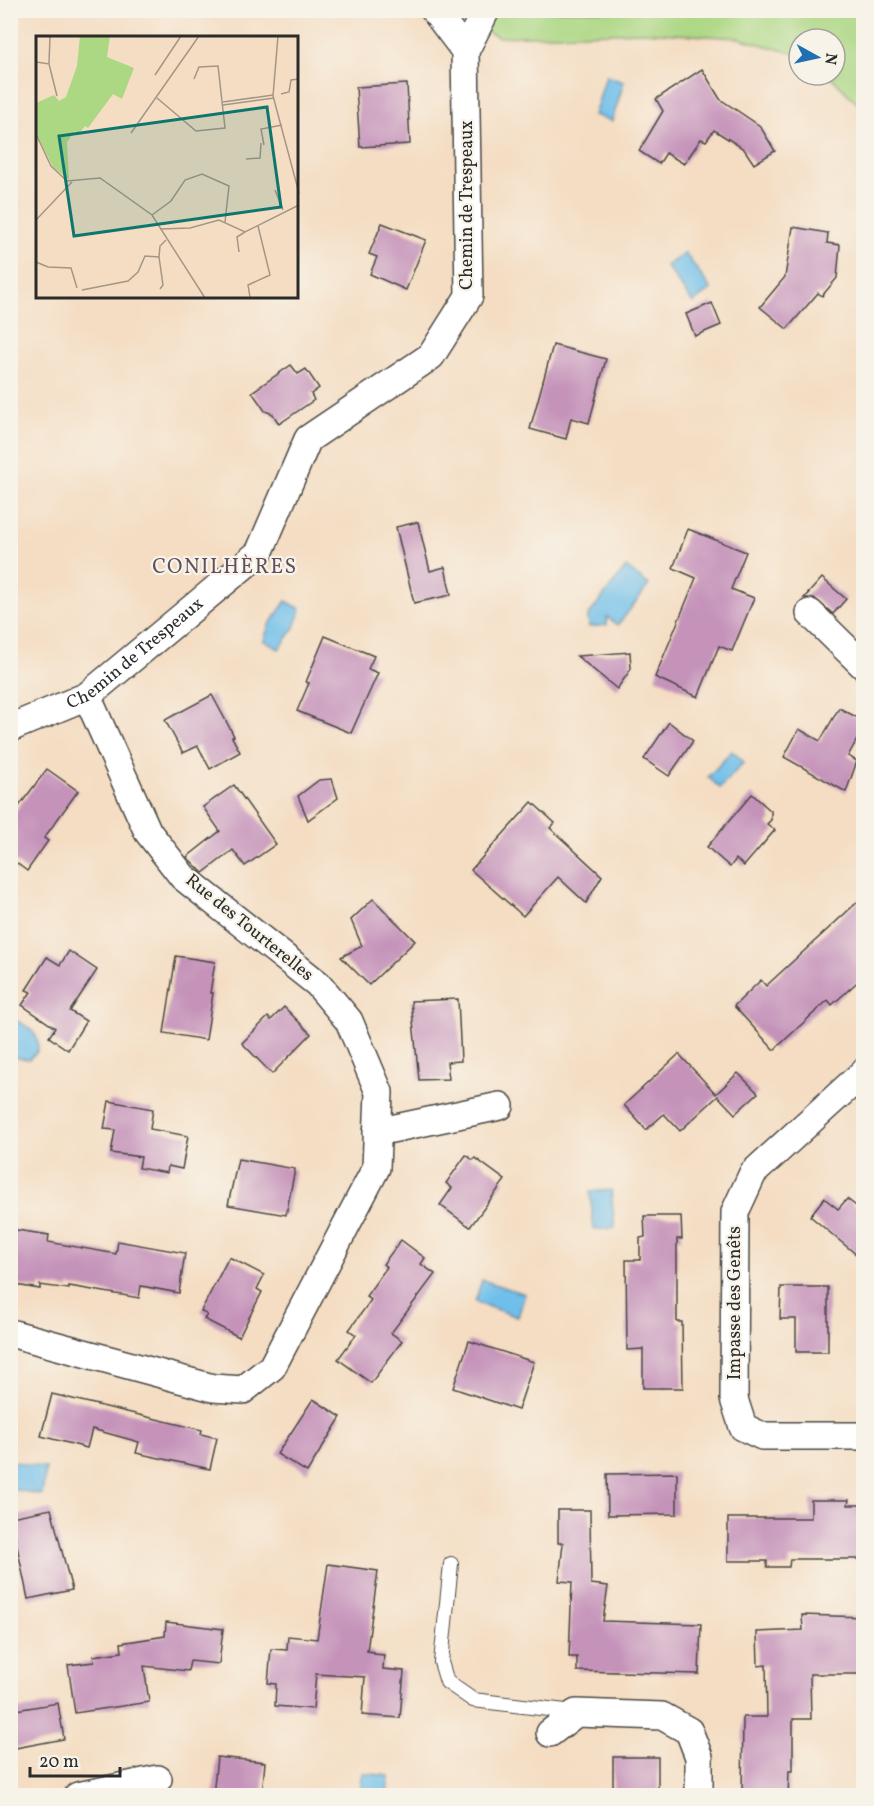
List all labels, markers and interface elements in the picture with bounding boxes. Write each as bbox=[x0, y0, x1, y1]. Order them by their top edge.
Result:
north arrow bbox=[787, 27, 847, 87]
inset map bbox=[36, 36, 298, 298]
text: N bbox=[818, 52, 842, 66]
street label: Chemin de Trespeaux bbox=[455, 120, 480, 290]
district label: CONILHÈRES bbox=[152, 553, 298, 582]
street label: Chemin de Trespeaux bbox=[63, 592, 209, 716]
street label: Rue des Tourterelles bbox=[180, 868, 318, 988]
street label: Impasse des Genêts bbox=[723, 1226, 748, 1380]
scale bar bbox=[30, 1740, 120, 1778]
text: 20 m bbox=[39, 1750, 79, 1775]

